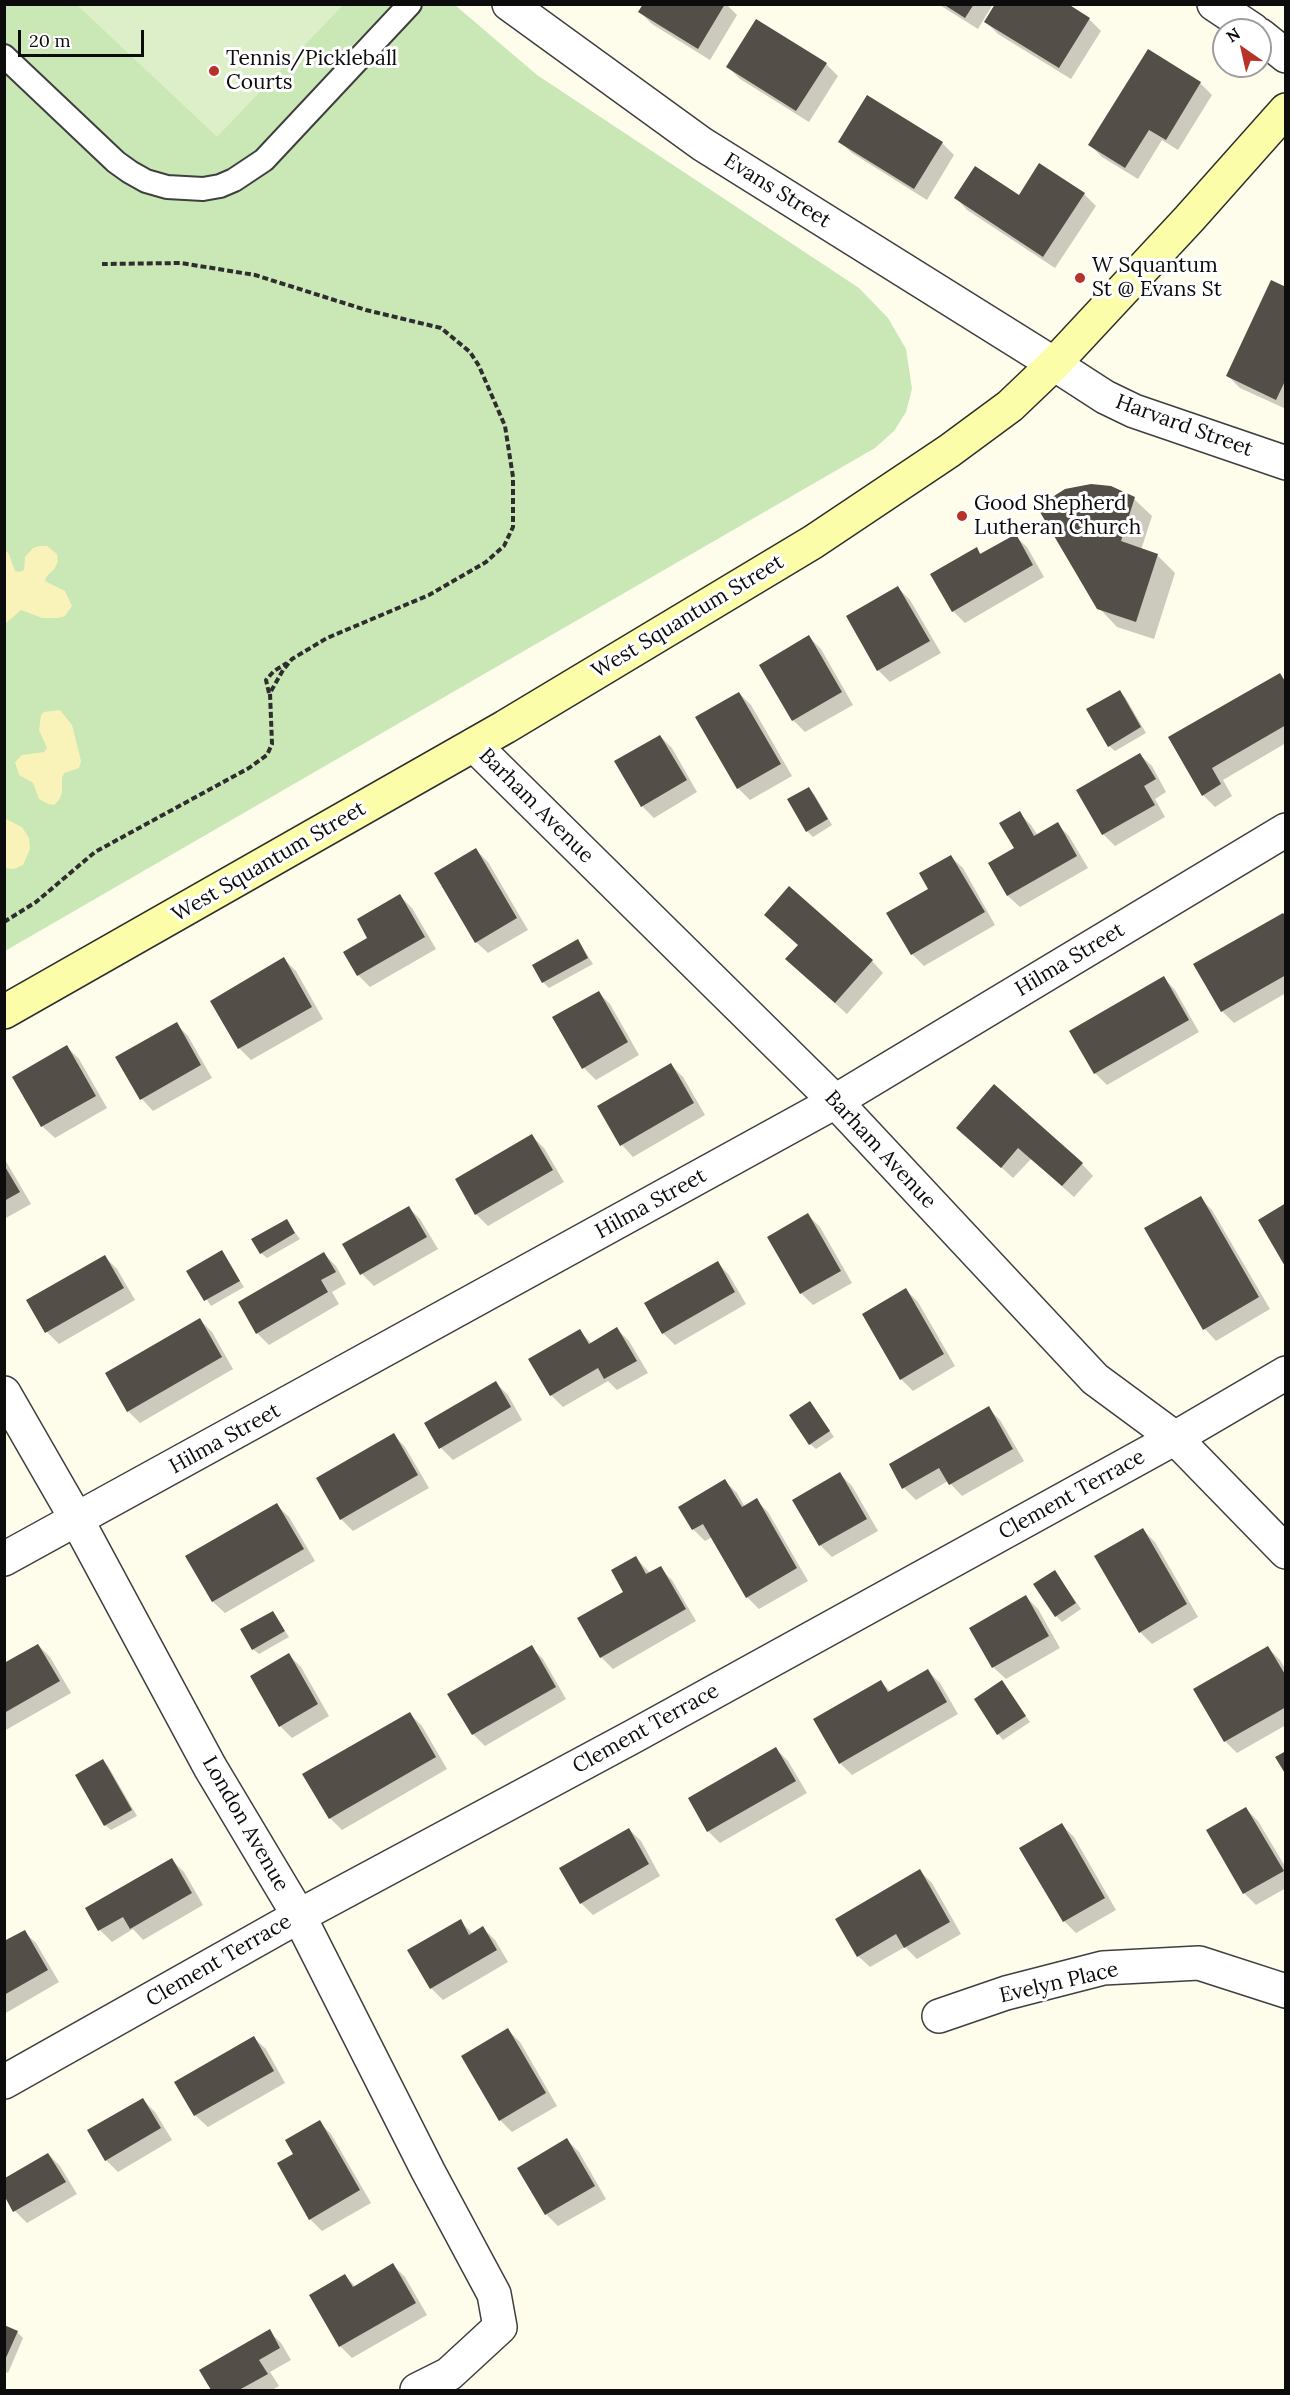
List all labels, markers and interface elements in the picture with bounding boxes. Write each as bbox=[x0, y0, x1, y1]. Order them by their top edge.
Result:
scale bar bbox=[21, 18, 147, 56]
north arrow bbox=[1212, 18, 1272, 78]
text: N bbox=[1222, 23, 1244, 46]
text: 20 m bbox=[29, 29, 71, 52]
place label: Tennis/Pickleball Courts bbox=[226, 46, 397, 96]
marker: Tennis/Pickleball Courts bbox=[207, 64, 221, 78]
street label: Evans Street bbox=[719, 148, 835, 234]
place label: W Squantum St @ Evans St bbox=[1092, 253, 1222, 303]
marker: W Squantum St @ Evans St bbox=[1073, 271, 1087, 285]
street label: Harvard Street bbox=[1112, 390, 1256, 462]
place label: Good Shepherd Lutheran Church bbox=[974, 491, 1141, 541]
marker: Good Shepherd Lutheran Church bbox=[955, 509, 969, 523]
street label: West Squantum Street bbox=[588, 550, 788, 684]
street label: Barham Avenue bbox=[473, 743, 599, 869]
street label: West Squantum Street bbox=[168, 796, 370, 928]
street label: Hilma Street bbox=[1011, 918, 1129, 1002]
street label: Barham Avenue bbox=[819, 1086, 941, 1214]
street label: Hilma Street bbox=[591, 1163, 711, 1245]
street label: Hilma Street bbox=[165, 1398, 285, 1480]
street label: Clement Terrace bbox=[994, 1444, 1150, 1546]
street label: Clement Terrace bbox=[568, 1678, 724, 1780]
street label: London Avenue bbox=[196, 1752, 294, 1896]
street label: Clement Terrace bbox=[142, 1909, 296, 2013]
street label: Evelyn Place bbox=[997, 1957, 1121, 2009]

